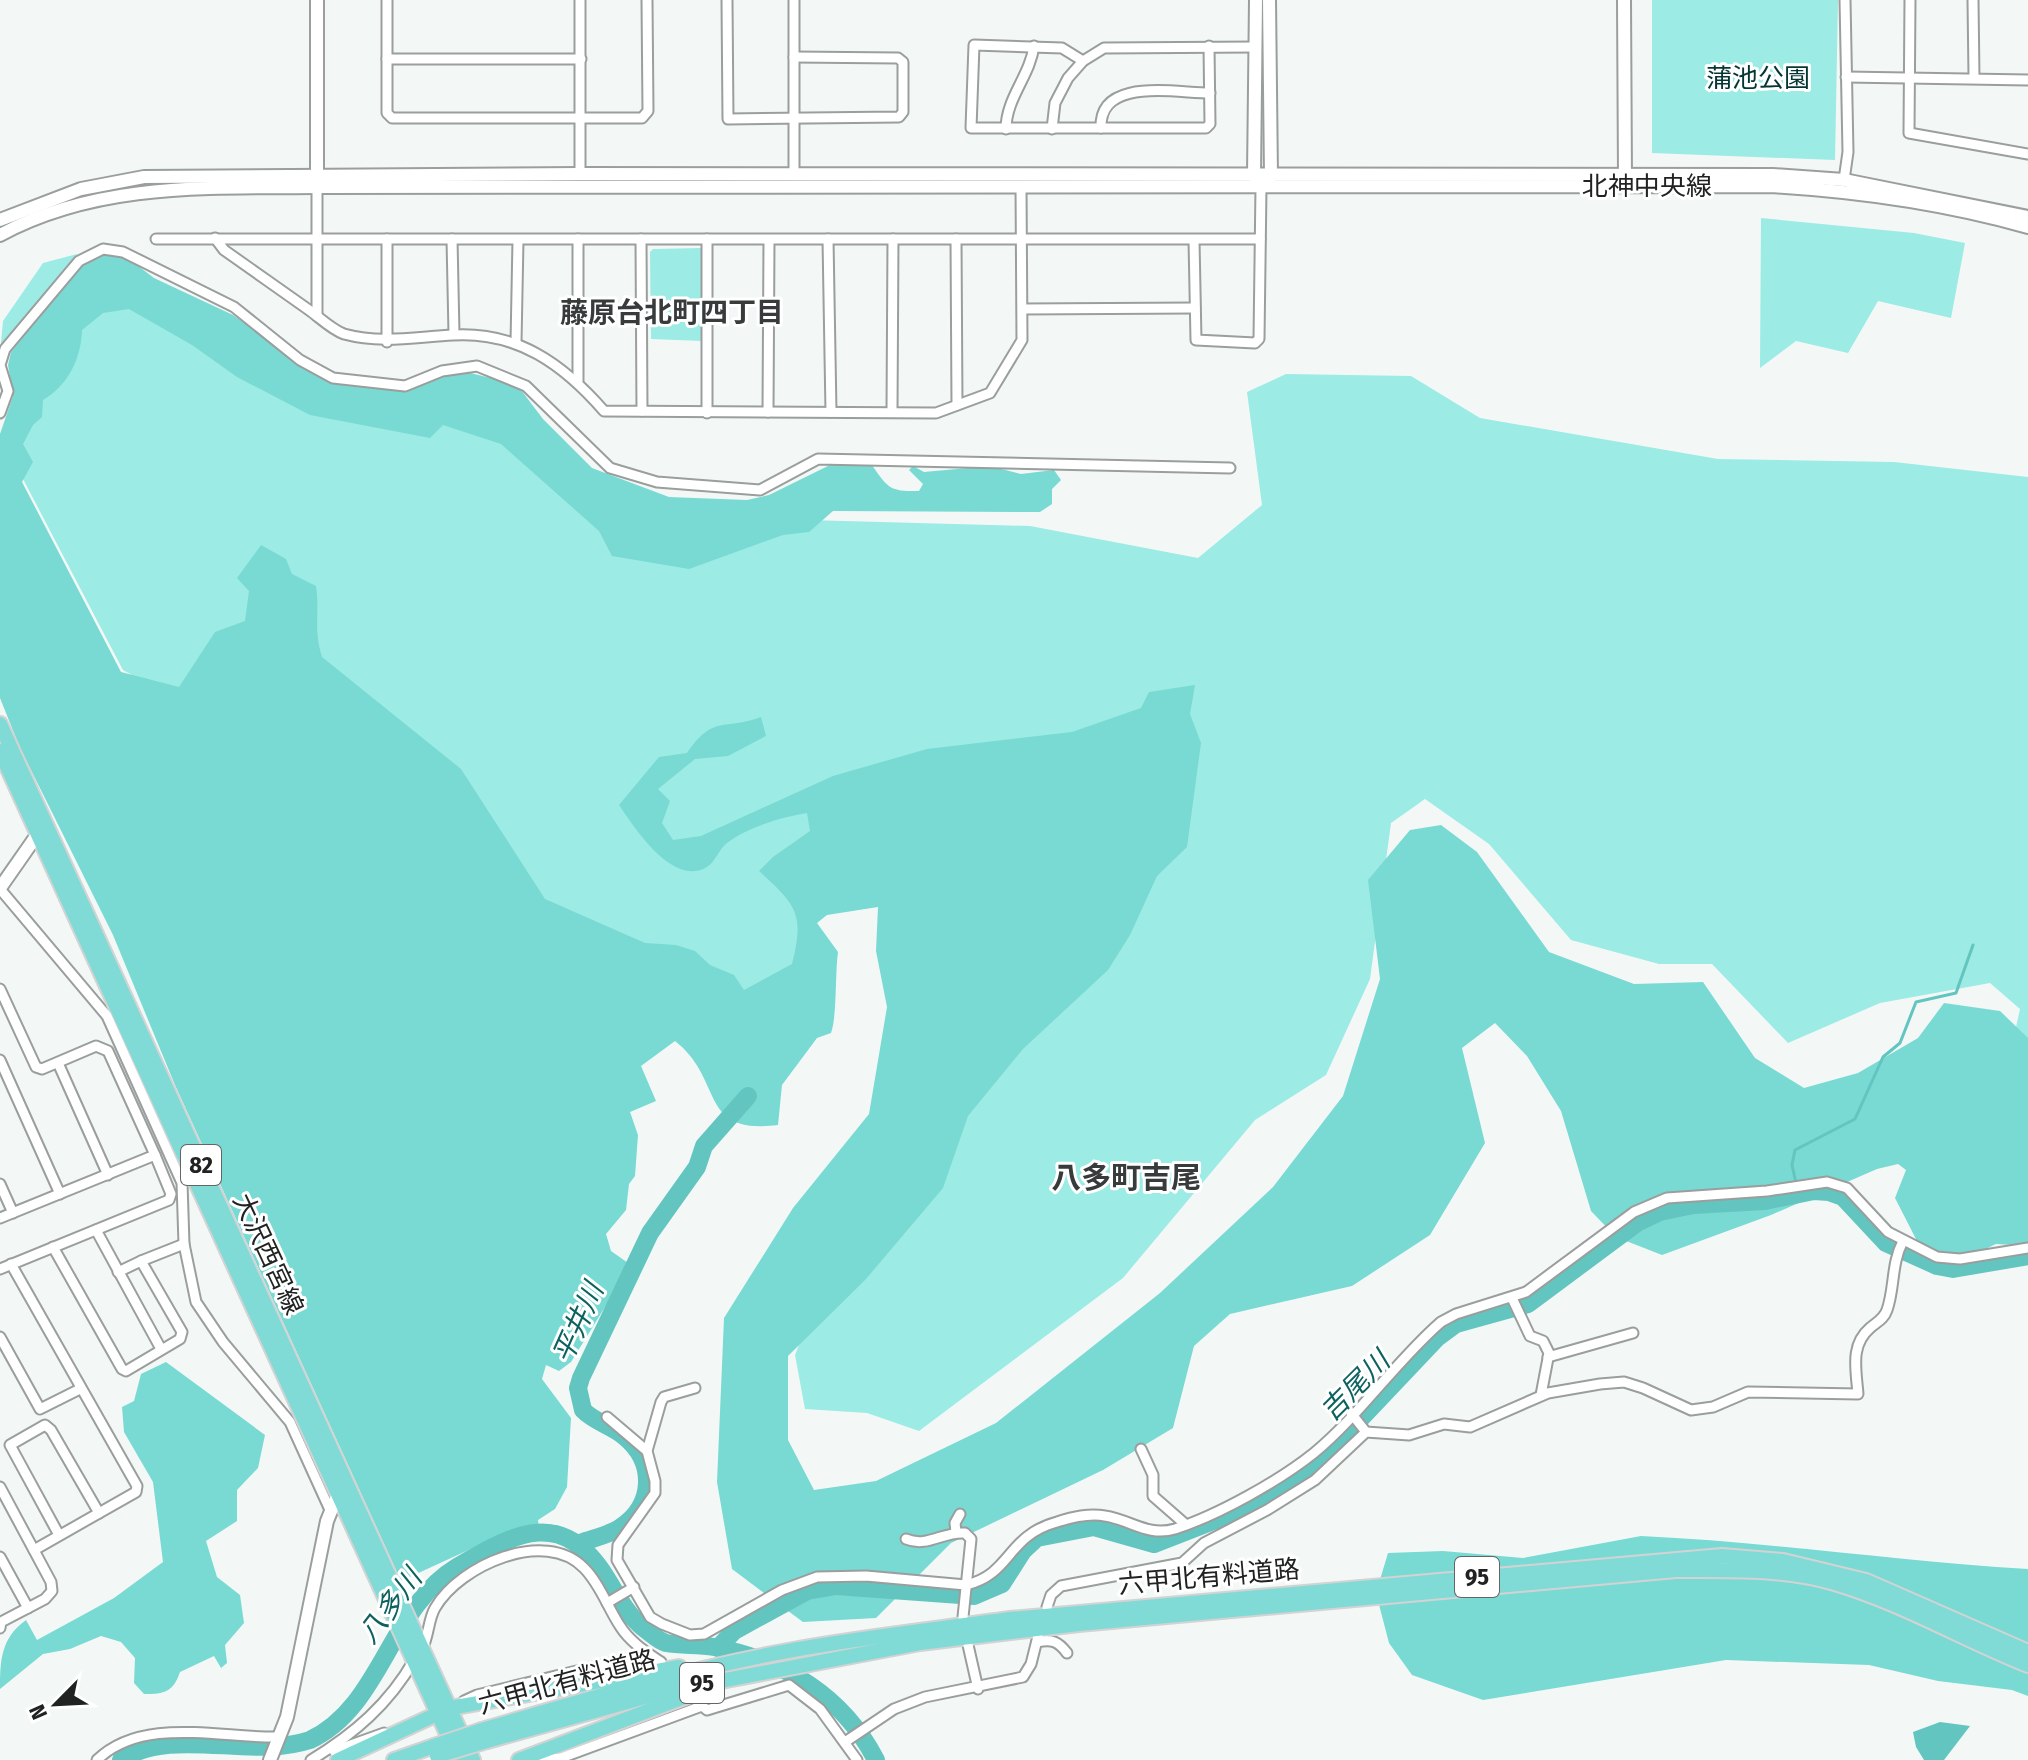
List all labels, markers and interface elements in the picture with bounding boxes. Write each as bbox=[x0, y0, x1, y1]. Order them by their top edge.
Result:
park label: 蒲池公園 bbox=[1706, 63, 1810, 94]
street label: 北神中央線 bbox=[1582, 171, 1712, 202]
district label: 藤原台北町四丁目 bbox=[560, 296, 784, 329]
road number: 82 bbox=[181, 1145, 221, 1185]
district label: 八多町吉尾 bbox=[1051, 1160, 1201, 1196]
street label: 大沢西宮線 bbox=[226, 1189, 310, 1319]
water label: 平井川 bbox=[546, 1275, 611, 1368]
water label: 吉尾川 bbox=[1314, 1343, 1398, 1427]
street label: 六甲北有料道路 bbox=[1117, 1554, 1301, 1600]
road number: 95 bbox=[1455, 1557, 1499, 1597]
water label: 八多川 bbox=[352, 1560, 430, 1649]
street label: 六甲北有料道路 bbox=[475, 1643, 659, 1721]
road number: 95 bbox=[680, 1663, 724, 1703]
north arrow bbox=[16, 1664, 96, 1744]
text: N bbox=[23, 1700, 53, 1723]

